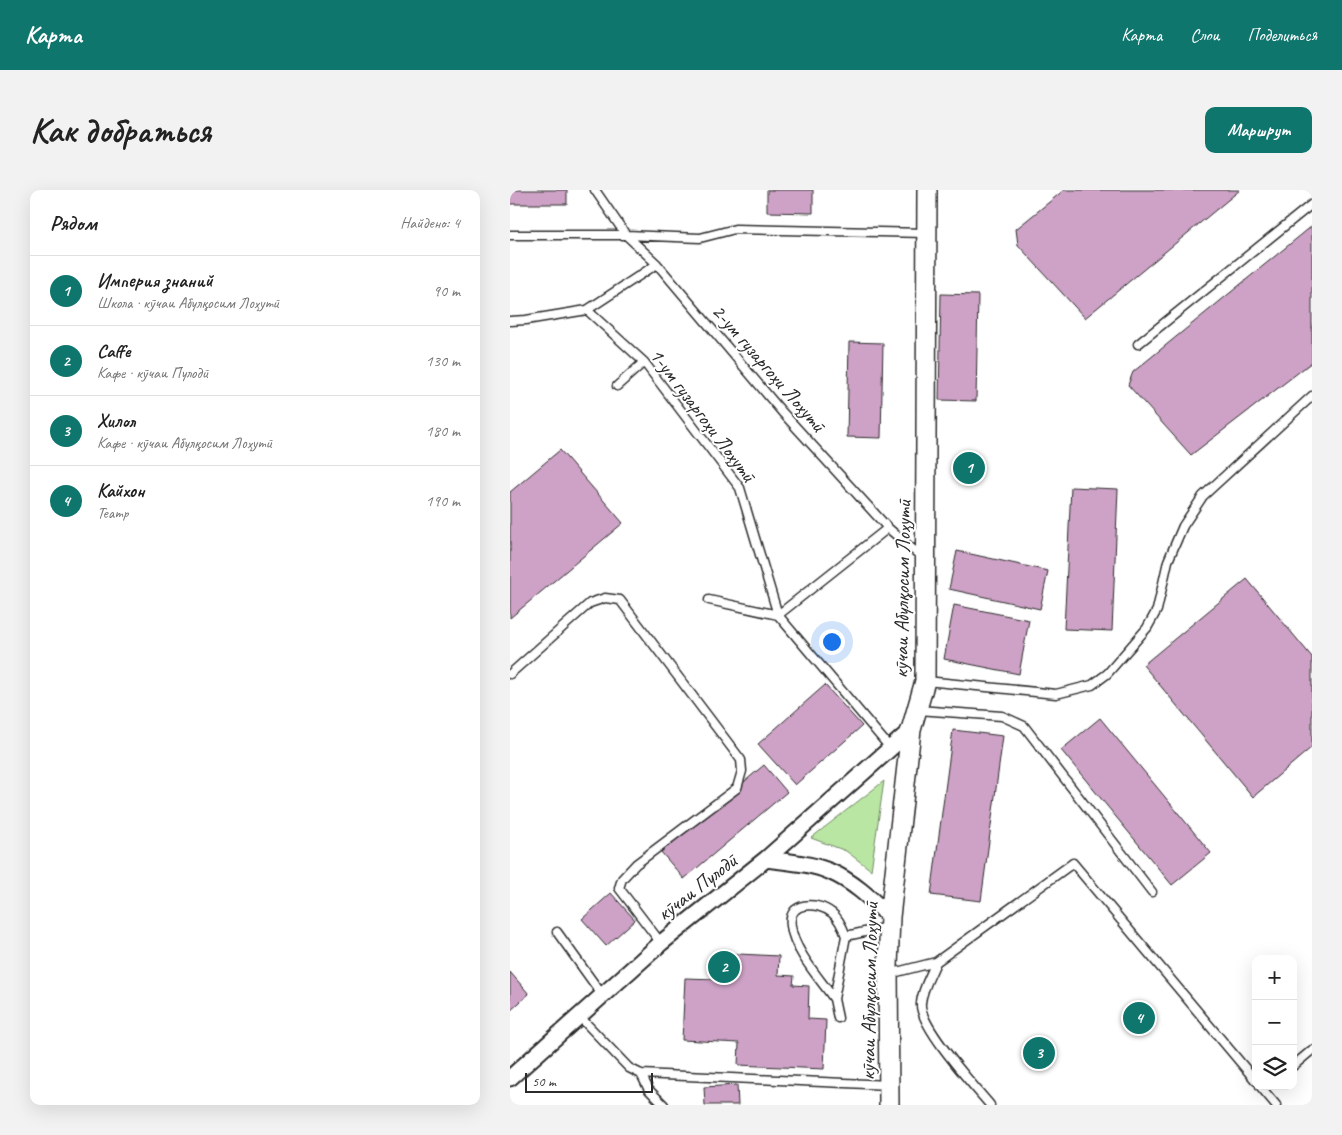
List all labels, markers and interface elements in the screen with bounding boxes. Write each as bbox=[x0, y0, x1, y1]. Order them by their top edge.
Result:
text: Карта bbox=[25, 20, 82, 50]
text: Карта bbox=[1121, 24, 1162, 46]
text: Слои bbox=[1190, 24, 1219, 46]
text: Поделиться bbox=[1247, 24, 1317, 46]
button: Маршрут bbox=[1205, 107, 1312, 153]
text: Как добраться bbox=[30, 108, 211, 153]
text: Рядом bbox=[50, 210, 97, 236]
text: Найдено: 4 bbox=[400, 213, 460, 233]
text: Империя знаний bbox=[97, 269, 213, 293]
text: 1 bbox=[62, 281, 70, 301]
text: 90 m bbox=[433, 281, 460, 301]
text: Школа · кӯчаи Абулқосим Лоҳутӣ bbox=[97, 293, 279, 313]
street label: 2-ум гузаргоҳи Лоҳутӣ bbox=[706, 298, 833, 438]
text: Caffe bbox=[97, 339, 130, 363]
street label: 1-ум гузаргоҳи Лоҳутӣ bbox=[644, 343, 763, 488]
text: 2 bbox=[62, 351, 70, 371]
text: 130 m bbox=[426, 351, 460, 371]
text: Кафе · кӯчаи Пулодӣ bbox=[97, 363, 208, 383]
text: Хилол bbox=[97, 409, 135, 433]
text: 3 bbox=[62, 421, 70, 441]
text: 180 m bbox=[426, 421, 460, 441]
text: Кафе · кӯчаи Абулқосим Лоҳутӣ bbox=[97, 433, 272, 453]
pin: 1 bbox=[953, 449, 985, 487]
text: Кайхон bbox=[97, 479, 144, 503]
text: 4 bbox=[62, 491, 70, 511]
text: 190 m bbox=[426, 491, 460, 511]
street label: кӯчаи Абулқосим Лоҳутӣ bbox=[887, 498, 917, 679]
text: Театр bbox=[97, 503, 128, 523]
your location bbox=[819, 629, 845, 655]
street label: кӯчаи Пулодӣ bbox=[652, 847, 743, 927]
street label: кӯчаи Абулқосим Лоҳутӣ bbox=[854, 900, 884, 1081]
pin: 2 bbox=[708, 948, 740, 986]
map controls bbox=[1252, 955, 1297, 1090]
button: + bbox=[1252, 955, 1297, 1000]
pin: 4 bbox=[1123, 999, 1155, 1037]
button: − bbox=[1252, 1000, 1297, 1045]
pin: 3 bbox=[1023, 1034, 1055, 1072]
button: layers bbox=[1252, 1045, 1297, 1090]
scale bar bbox=[525, 1070, 652, 1093]
text: 50 m bbox=[532, 1073, 556, 1090]

